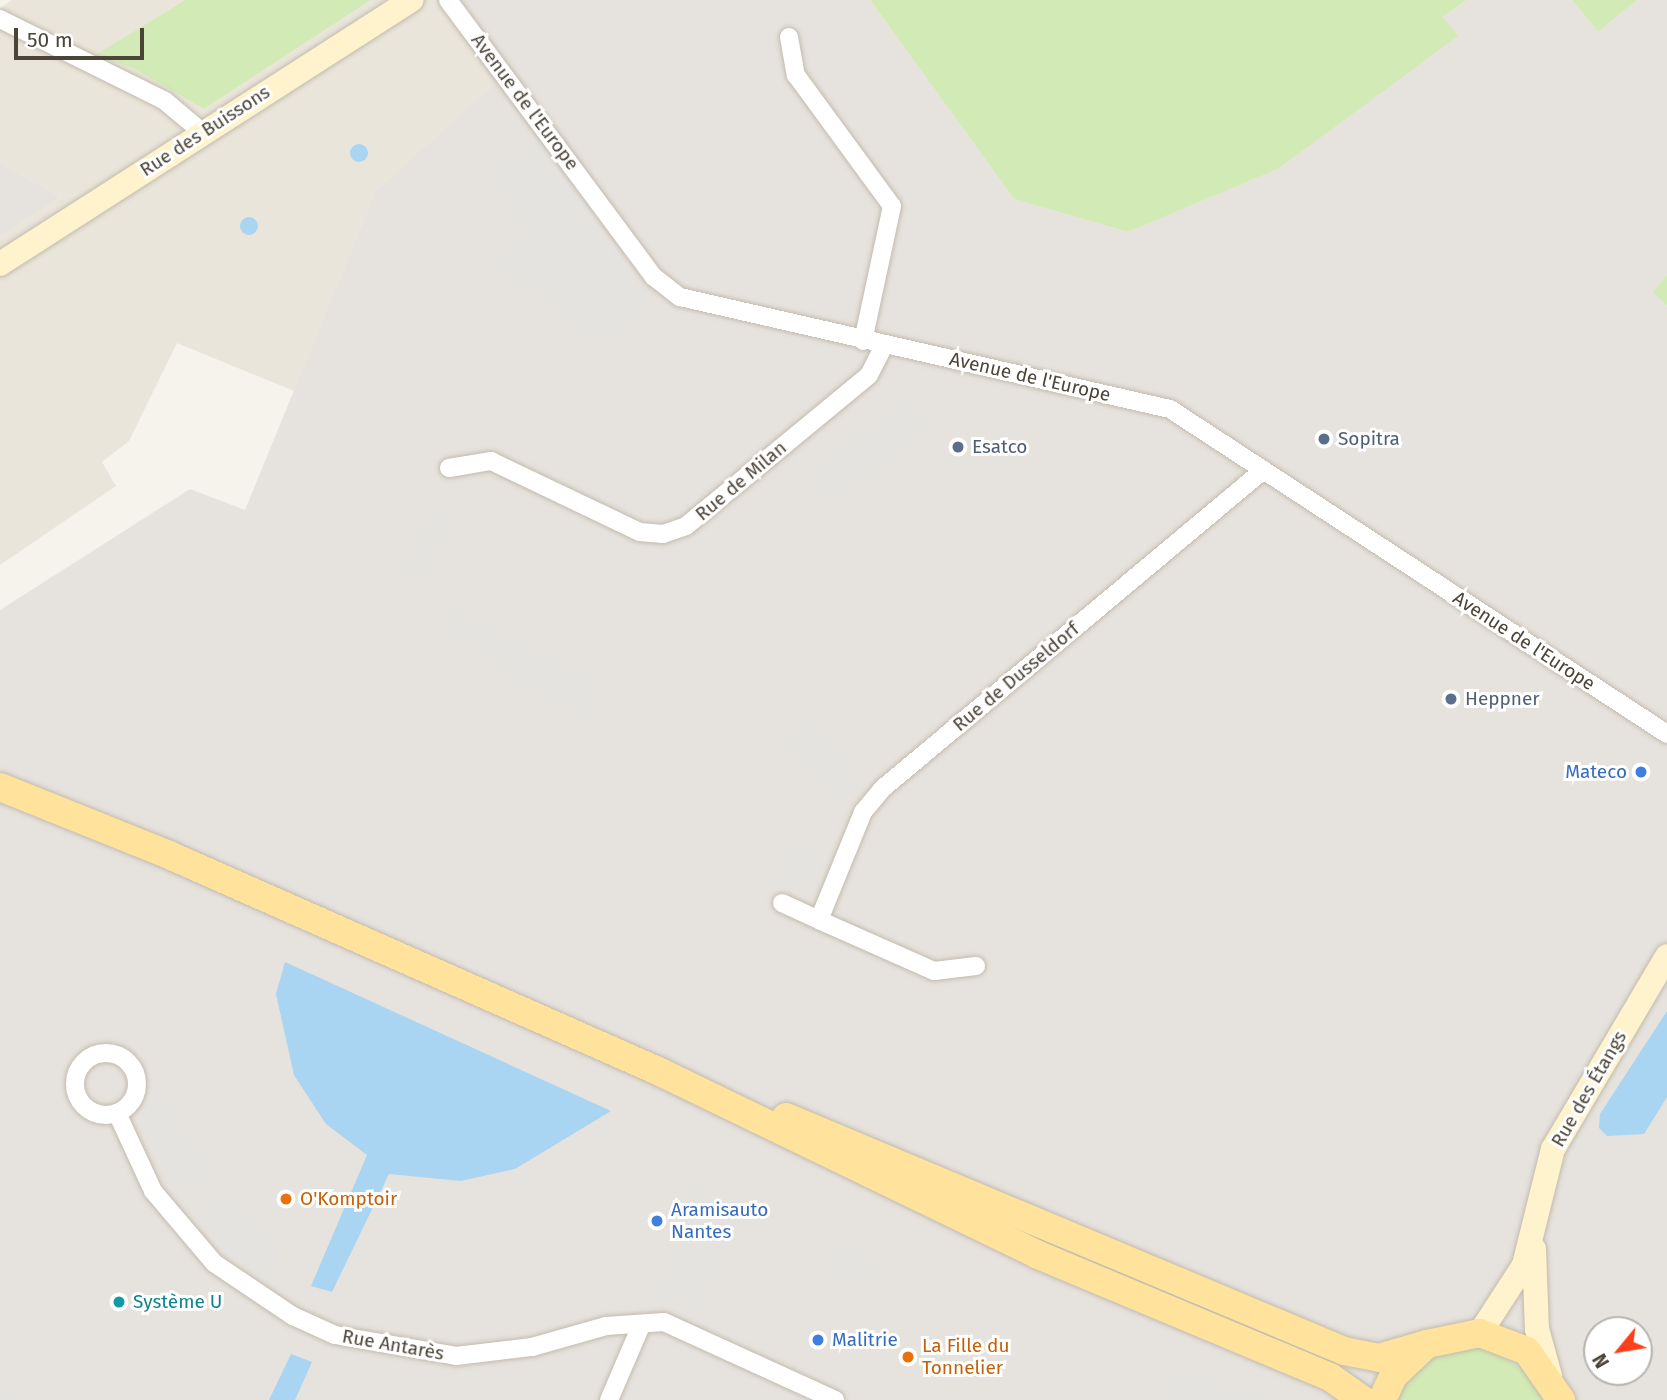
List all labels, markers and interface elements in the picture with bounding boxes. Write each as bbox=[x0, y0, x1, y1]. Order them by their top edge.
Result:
scale bar bbox=[18, 14, 147, 58]
text: 50 m bbox=[27, 27, 73, 53]
street label: Avenue de l'Europe bbox=[466, 29, 584, 175]
street label: Rue des Buissons bbox=[136, 81, 274, 181]
street label: Avenue de l'Europe bbox=[947, 347, 1113, 407]
place label: Sopitra bbox=[1338, 428, 1400, 450]
marker: Sopitra bbox=[1316, 431, 1332, 447]
street label: Rue de Milan bbox=[691, 436, 791, 526]
place label: Esatco bbox=[972, 436, 1027, 458]
marker: Esatco bbox=[950, 439, 966, 455]
street label: Avenue de l'Europe bbox=[1449, 587, 1599, 695]
street label: Rue de Dusseldorf bbox=[948, 618, 1084, 736]
place label: Heppner bbox=[1465, 688, 1540, 710]
marker: Heppner bbox=[1443, 691, 1459, 707]
place label: Mateco bbox=[1565, 761, 1627, 783]
marker: Mateco bbox=[1633, 764, 1649, 780]
street label: Rue des Étangs bbox=[1547, 1027, 1631, 1151]
place label: O'Komptoir bbox=[300, 1188, 397, 1210]
marker: O'Komptoir bbox=[278, 1191, 294, 1207]
place label: Aramisauto Nantes bbox=[671, 1199, 768, 1243]
marker: Aramisauto Nantes bbox=[649, 1213, 665, 1229]
place label: Système U bbox=[133, 1291, 222, 1313]
marker: Système U bbox=[111, 1294, 127, 1310]
north arrow bbox=[1583, 1316, 1653, 1386]
street label: Rue Antarès bbox=[340, 1325, 446, 1365]
place label: Malitrie bbox=[832, 1329, 898, 1351]
marker: Malitrie bbox=[810, 1332, 826, 1348]
place label: La Fille du Tonnelier bbox=[922, 1335, 1010, 1379]
marker: La Fille du Tonnelier bbox=[900, 1349, 916, 1365]
text: N bbox=[1588, 1350, 1614, 1372]

